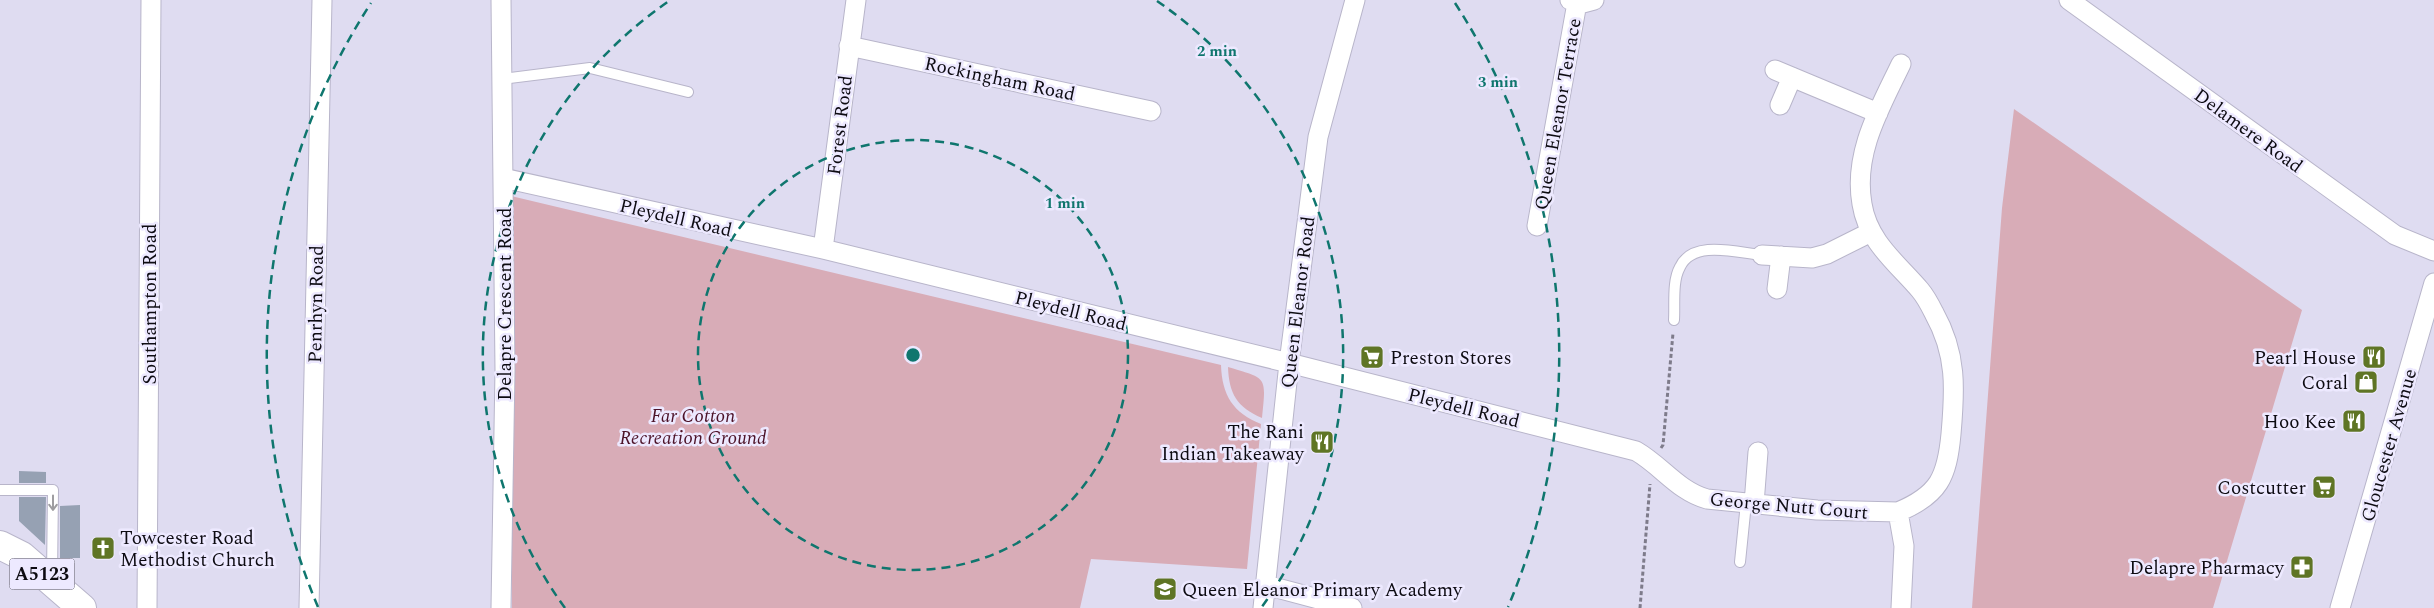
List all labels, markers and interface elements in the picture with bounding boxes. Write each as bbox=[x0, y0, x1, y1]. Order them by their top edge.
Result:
street label: Queen Eleanor Terrace bbox=[1527, 16, 1590, 212]
text: 2 min bbox=[1197, 40, 1237, 63]
street label: Rockingham Road bbox=[922, 49, 1078, 110]
text: 3 min bbox=[1478, 71, 1518, 94]
street label: Forest Road bbox=[820, 74, 861, 177]
street label: Delamere Road bbox=[2188, 82, 2309, 181]
street label: Pleydell Road bbox=[617, 191, 735, 245]
text: 1 min bbox=[1045, 192, 1085, 215]
street label: Delapre Crescent Road bbox=[491, 207, 520, 401]
street label: Queen Eleanor Road bbox=[1274, 214, 1323, 390]
street label: Southampton Road bbox=[136, 223, 165, 385]
street label: Penrhyn Road bbox=[301, 245, 332, 363]
street label: Pleydell Road bbox=[1012, 284, 1130, 339]
supermarket icon: Preston Stores bbox=[1359, 344, 1385, 370]
place label: Preston Stores bbox=[1390, 344, 1512, 373]
place label: Pearl House bbox=[2254, 344, 2356, 373]
restaurant icon: Pearl House bbox=[2361, 344, 2387, 370]
centre of rings bbox=[904, 346, 922, 364]
street label: Gloucester Avenue bbox=[2354, 365, 2425, 526]
place label: Coral bbox=[2301, 369, 2348, 398]
shop icon: Coral bbox=[2353, 369, 2379, 395]
street label: Pleydell Road bbox=[1405, 381, 1523, 436]
park label: Far Cotton Recreation Ground bbox=[619, 402, 767, 453]
place label: Hoo Kee bbox=[2264, 408, 2336, 437]
restaurant icon: Hoo Kee bbox=[2341, 408, 2367, 434]
place label: The Rani Indian Takeaway bbox=[1161, 418, 1305, 469]
restaurant icon: The Rani Indian Takeaway bbox=[1309, 429, 1335, 455]
place label: Costcutter bbox=[2217, 474, 2306, 503]
supermarket icon: Costcutter bbox=[2311, 474, 2337, 500]
street label: George Nutt Court bbox=[1709, 485, 1869, 528]
one-way arrow bbox=[48, 495, 58, 511]
place label: Towcester Road Methodist Church bbox=[120, 524, 275, 575]
church icon: Towcester Road Methodist Church bbox=[90, 535, 116, 561]
place label: Delapre Pharmacy bbox=[2129, 554, 2285, 583]
pharmacy icon: Delapre Pharmacy bbox=[2289, 554, 2315, 580]
road number: A5123 bbox=[10, 558, 74, 590]
school or university icon: Queen Eleanor Primary Academy bbox=[1152, 576, 1178, 602]
place label: Queen Eleanor Primary Academy bbox=[1182, 576, 1463, 605]

